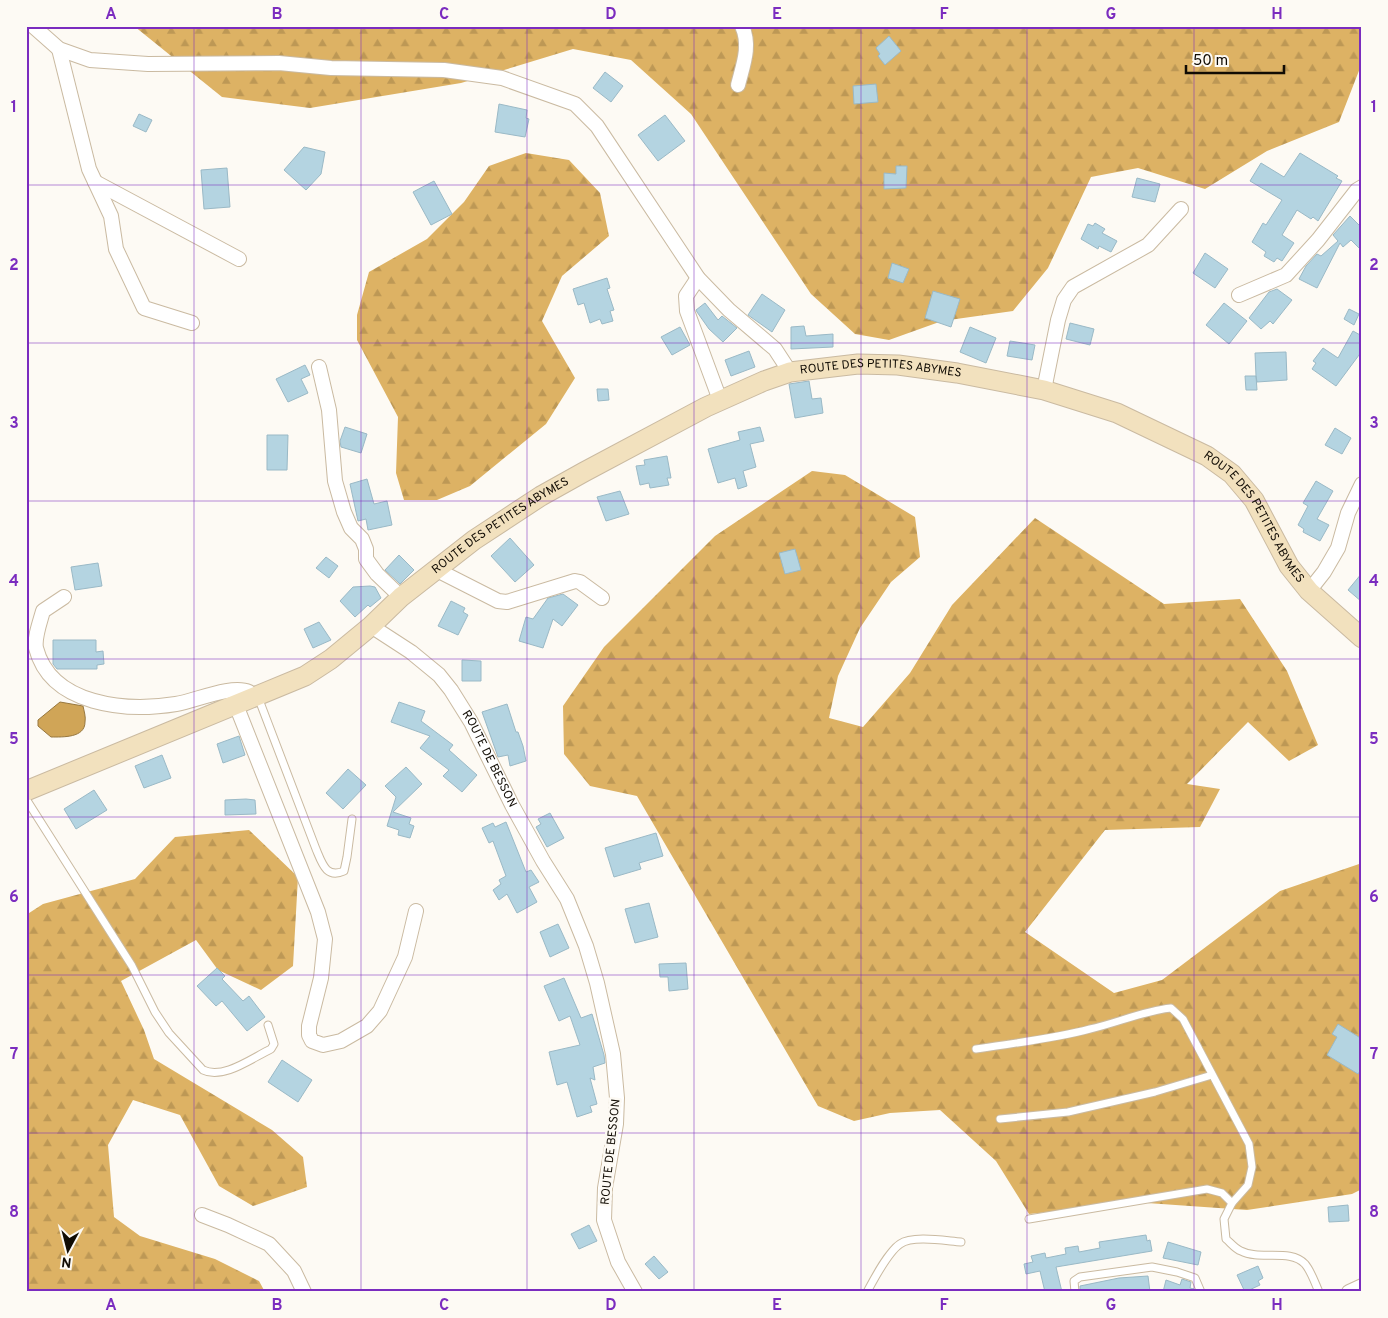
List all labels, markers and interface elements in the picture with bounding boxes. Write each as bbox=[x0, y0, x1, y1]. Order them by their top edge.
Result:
text: A bbox=[105, 5, 117, 25]
text: B bbox=[271, 5, 283, 25]
text: C bbox=[439, 5, 449, 25]
text: D bbox=[605, 5, 617, 25]
text: E bbox=[772, 5, 782, 25]
text: F bbox=[939, 5, 949, 25]
text: G bbox=[1106, 5, 1116, 25]
text: H bbox=[1271, 5, 1283, 25]
scale bar bbox=[1186, 42, 1283, 74]
text: 50 m bbox=[1193, 52, 1228, 71]
text: 1 bbox=[11, 98, 17, 118]
text: 1 bbox=[1371, 98, 1377, 118]
text: 2 bbox=[9, 256, 19, 276]
text: 2 bbox=[1369, 256, 1379, 276]
street label: ROUTE DES PETITES ABYMES bbox=[799, 356, 963, 382]
text: 3 bbox=[9, 414, 19, 434]
text: 3 bbox=[1369, 414, 1379, 434]
street label: ROUTE DES PETITES ABYMES bbox=[1200, 448, 1308, 587]
street label: ROUTE DES PETITES ABYMES bbox=[429, 474, 572, 578]
text: 4 bbox=[9, 572, 19, 592]
text: 4 bbox=[1369, 572, 1379, 592]
street label: ROUTE DE BESSON bbox=[458, 707, 520, 810]
text: 5 bbox=[9, 730, 19, 750]
text: 5 bbox=[1369, 730, 1379, 750]
text: 6 bbox=[9, 888, 19, 908]
text: 6 bbox=[1369, 888, 1379, 908]
text: 7 bbox=[10, 1045, 18, 1065]
text: 7 bbox=[1370, 1045, 1378, 1065]
street label: ROUTE DE BESSON bbox=[597, 1098, 625, 1206]
text: 8 bbox=[9, 1203, 19, 1223]
text: 8 bbox=[1369, 1203, 1379, 1223]
north arrow bbox=[42, 1226, 92, 1276]
text: N bbox=[61, 1252, 73, 1270]
text: A bbox=[105, 1296, 117, 1316]
text: B bbox=[271, 1296, 283, 1316]
text: C bbox=[439, 1296, 449, 1316]
text: D bbox=[605, 1296, 617, 1316]
text: E bbox=[772, 1296, 782, 1316]
text: F bbox=[939, 1296, 949, 1316]
text: G bbox=[1106, 1296, 1116, 1316]
text: H bbox=[1271, 1296, 1283, 1316]

